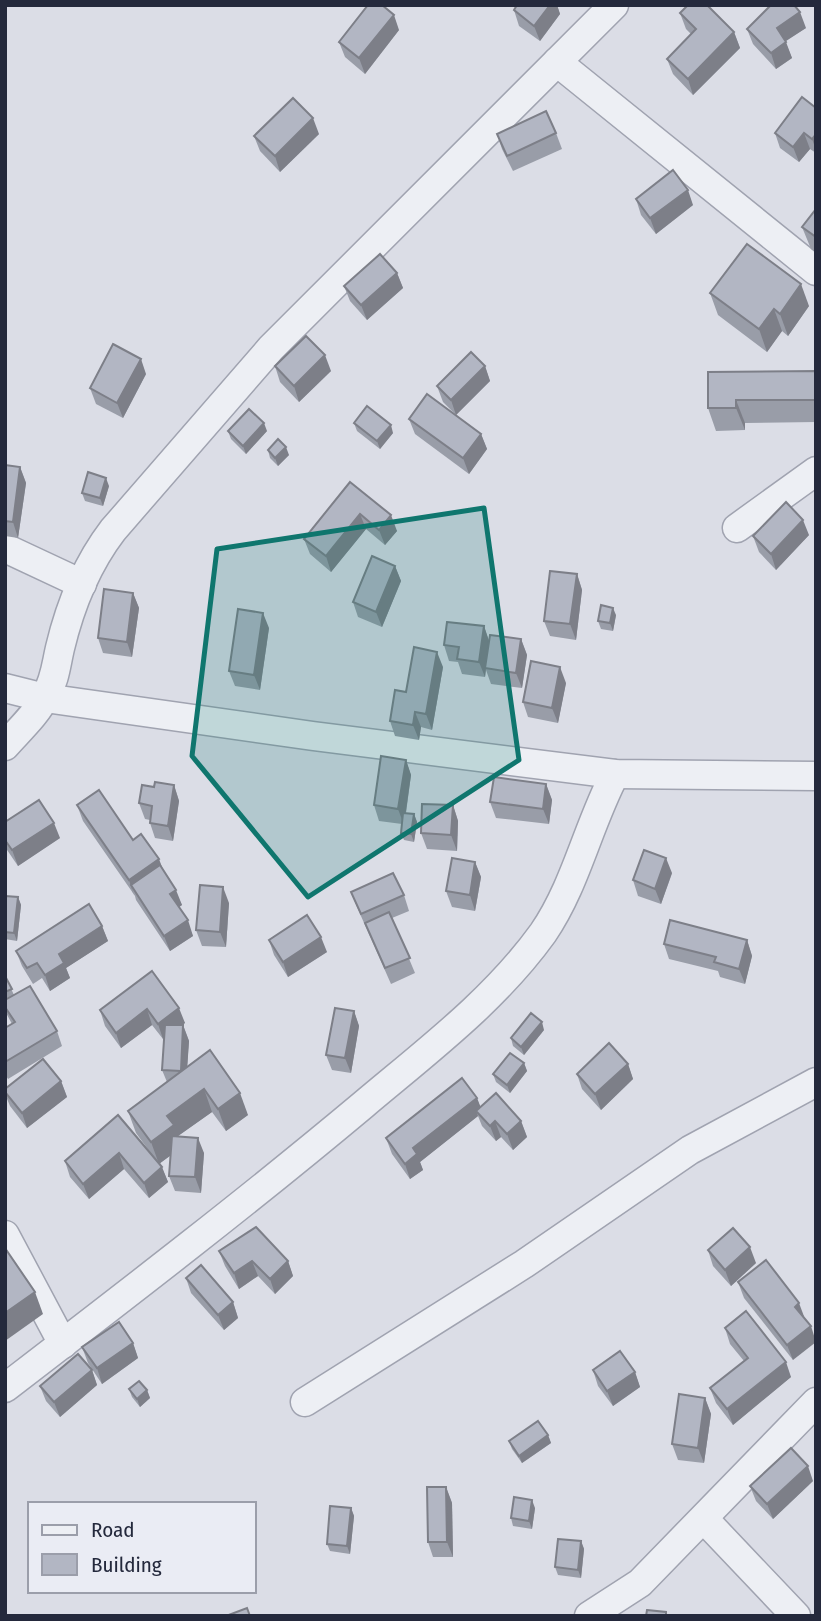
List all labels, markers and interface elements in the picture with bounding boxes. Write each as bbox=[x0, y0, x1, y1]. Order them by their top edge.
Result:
legend bbox=[28, 1502, 256, 1593]
text: Road bbox=[91, 1517, 135, 1543]
text: Building bbox=[91, 1552, 162, 1578]

